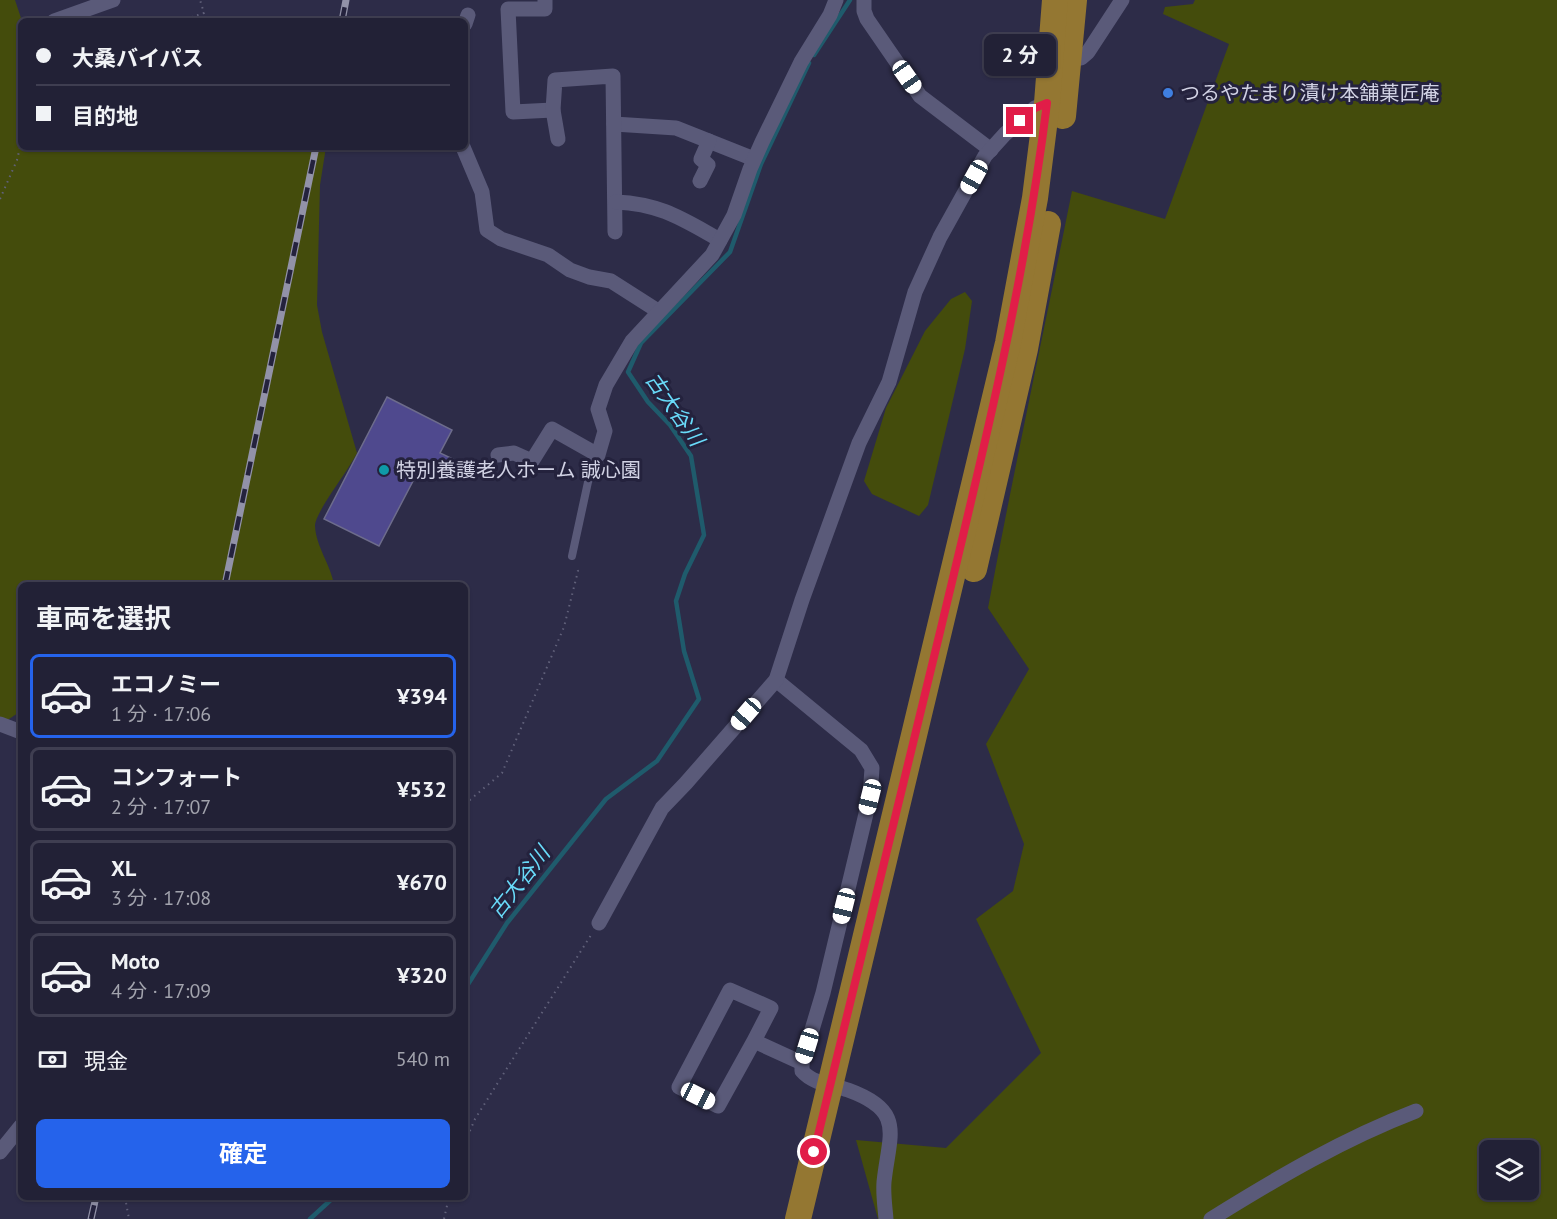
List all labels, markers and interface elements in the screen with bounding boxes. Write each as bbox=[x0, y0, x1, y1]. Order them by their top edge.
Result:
callout: 2 分 bbox=[984, 34, 1056, 76]
text: 2 分 bbox=[1002, 42, 1038, 68]
text: 大桑バイパス bbox=[72, 44, 204, 72]
car bbox=[889, 57, 925, 97]
place label: つるやたまり漬け本舗菓匠庵 bbox=[1180, 80, 1439, 106]
marker: つるやたまり漬け本舗菓匠庵 bbox=[1161, 86, 1175, 100]
text: 目的地 bbox=[72, 102, 138, 130]
route end bbox=[1006, 107, 1033, 134]
car bbox=[957, 157, 991, 197]
water label: 古大谷川 bbox=[640, 367, 711, 453]
place label: 特別養護老人ホーム 誠心園 bbox=[396, 457, 641, 483]
marker: 特別養護老人ホーム 誠心園 bbox=[377, 463, 391, 477]
text: 車両を選択 bbox=[36, 601, 171, 635]
icon: car bbox=[39, 669, 93, 723]
text: エコノミー bbox=[111, 670, 221, 698]
text: ¥394 bbox=[397, 682, 447, 710]
car bbox=[727, 695, 765, 733]
text: 1 分 · 17:06 bbox=[111, 701, 211, 727]
icon: car bbox=[39, 762, 93, 816]
text: コンフォート bbox=[111, 763, 242, 791]
text: ¥532 bbox=[397, 775, 447, 803]
car bbox=[857, 777, 883, 817]
text: 2 分 · 17:07 bbox=[111, 794, 211, 820]
water label: 古大谷川 bbox=[483, 839, 557, 923]
text: XL bbox=[111, 854, 136, 882]
icon: car bbox=[39, 855, 93, 909]
text: ¥670 bbox=[397, 868, 447, 896]
text: 3 分 · 17:08 bbox=[111, 885, 211, 911]
car bbox=[831, 886, 857, 926]
text: Moto bbox=[111, 947, 160, 975]
icon: car bbox=[39, 948, 93, 1002]
text: ¥320 bbox=[397, 961, 447, 989]
text: 4 分 · 17:09 bbox=[111, 978, 211, 1004]
car bbox=[793, 1026, 821, 1066]
icon: cash bbox=[36, 1043, 69, 1076]
text: 540 m bbox=[396, 1046, 450, 1072]
text: 現金 bbox=[84, 1047, 128, 1075]
car bbox=[678, 1080, 718, 1112]
button: 確定 bbox=[36, 1119, 450, 1188]
route start bbox=[800, 1138, 827, 1165]
map controls bbox=[1479, 1140, 1539, 1200]
button: layers bbox=[1479, 1140, 1539, 1200]

